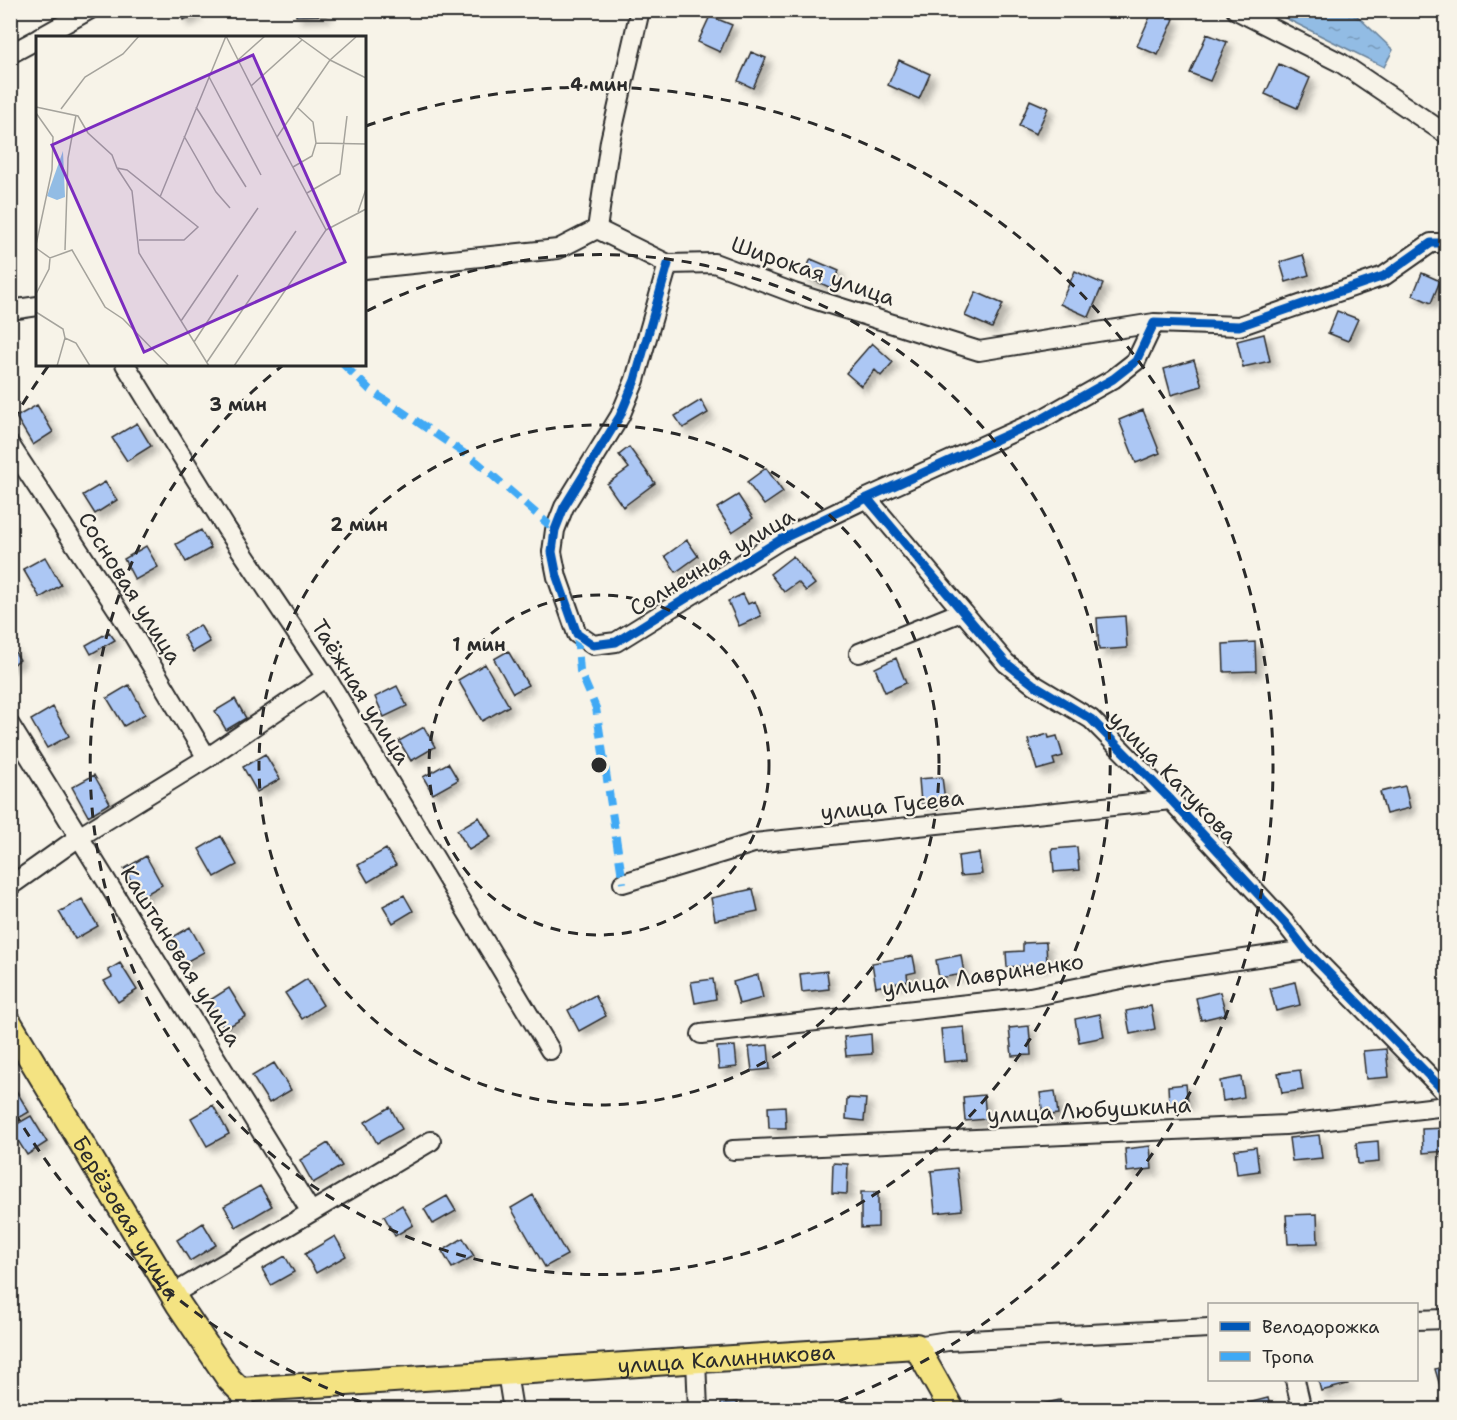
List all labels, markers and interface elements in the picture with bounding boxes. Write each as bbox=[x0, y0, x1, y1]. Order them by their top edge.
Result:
inset map bbox=[36, 36, 366, 366]
text: 4 мин bbox=[570, 73, 628, 97]
street label: Широкая улица bbox=[727, 229, 899, 313]
text: 3 мин bbox=[209, 393, 267, 417]
street label: Солнечная улица bbox=[624, 501, 800, 623]
street label: Сосновая улица bbox=[71, 506, 189, 670]
text: 2 мин bbox=[330, 513, 388, 537]
street label: Таёжная улица bbox=[305, 614, 417, 770]
text: 1 мин bbox=[452, 633, 506, 657]
street label: улица Катукова bbox=[1102, 704, 1244, 850]
centre of rings bbox=[589, 755, 609, 775]
street label: улица Гусева bbox=[819, 783, 965, 827]
street label: Каштановая улица bbox=[114, 860, 248, 1052]
street label: улица Лавриненко bbox=[880, 946, 1086, 1004]
street label: улица Любушкина bbox=[986, 1090, 1192, 1130]
street label: Берёзовая улица bbox=[66, 1130, 187, 1305]
legend bbox=[1208, 1303, 1418, 1381]
text: Велодорожка bbox=[1262, 1315, 1380, 1339]
street label: улица Калинникова bbox=[616, 1337, 836, 1380]
text: Тропа bbox=[1262, 1345, 1314, 1369]

